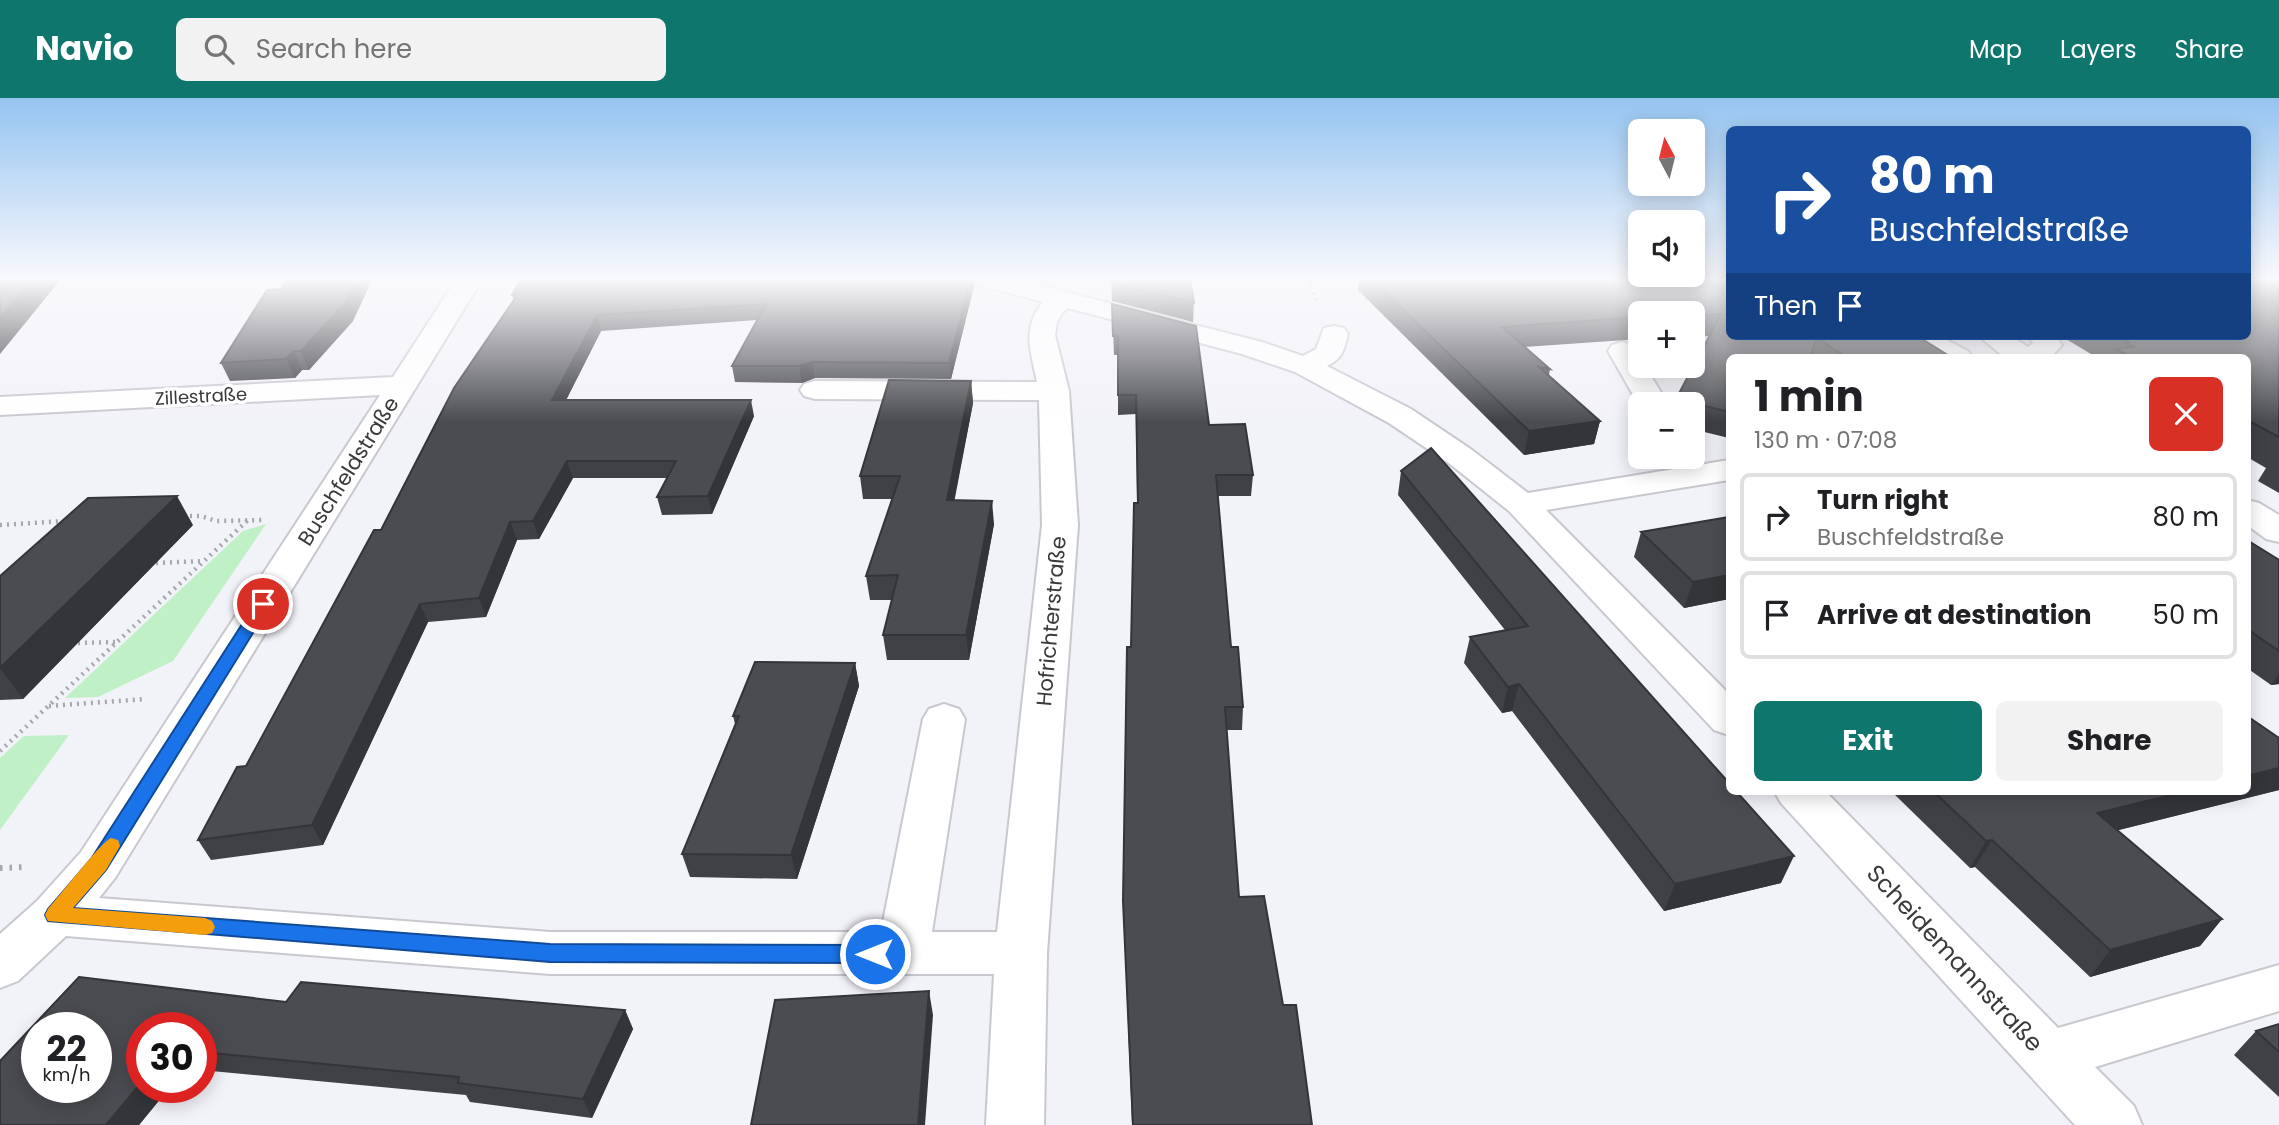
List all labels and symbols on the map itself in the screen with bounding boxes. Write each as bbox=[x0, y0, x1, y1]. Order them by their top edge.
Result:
north arrow bbox=[1628, 119, 1704, 196]
street label: Zillestraße bbox=[154, 381, 248, 411]
street label: Buschfeldstraße bbox=[290, 391, 406, 551]
street label: Hofrichterstraße bbox=[1029, 535, 1073, 707]
pin bbox=[233, 574, 293, 634]
street label: Scheidemannstraße bbox=[1859, 857, 2051, 1059]
position arrow bbox=[838, 917, 912, 991]
speed limit sign: 30 bbox=[126, 1012, 217, 1103]

